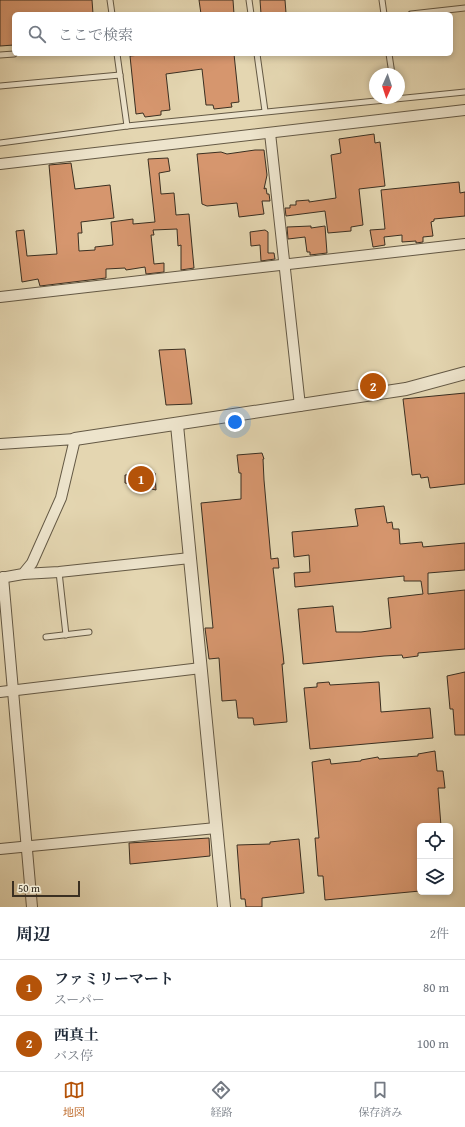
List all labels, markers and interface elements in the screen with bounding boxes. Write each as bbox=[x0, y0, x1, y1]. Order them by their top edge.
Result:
search box bbox=[12, 12, 453, 56]
icon: search bbox=[26, 23, 48, 45]
text: ここで検索 bbox=[58, 24, 133, 45]
north arrow bbox=[369, 68, 405, 104]
pin: 2 bbox=[360, 371, 386, 401]
your location bbox=[225, 412, 245, 432]
pin: 1 bbox=[128, 464, 154, 494]
map controls bbox=[417, 823, 453, 895]
button: locate bbox=[417, 823, 453, 859]
button: layers bbox=[417, 859, 453, 895]
scale bar bbox=[12, 879, 80, 898]
text: 50 m bbox=[18, 880, 40, 896]
text: 周辺 bbox=[16, 921, 50, 946]
text: 2件 bbox=[430, 924, 449, 943]
text: ファミリーマート bbox=[54, 968, 174, 989]
text: 1 bbox=[26, 978, 32, 997]
text: 80 m bbox=[423, 978, 449, 997]
text: スーパー bbox=[54, 990, 105, 1009]
text: 西真土 bbox=[54, 1024, 99, 1045]
text: 2 bbox=[26, 1034, 32, 1053]
text: 100 m bbox=[417, 1034, 449, 1053]
text: バス停 bbox=[54, 1046, 93, 1065]
tab: 地図 bbox=[63, 1079, 85, 1120]
tab: 経路 bbox=[210, 1079, 232, 1120]
tab: 保存済み bbox=[358, 1079, 402, 1120]

